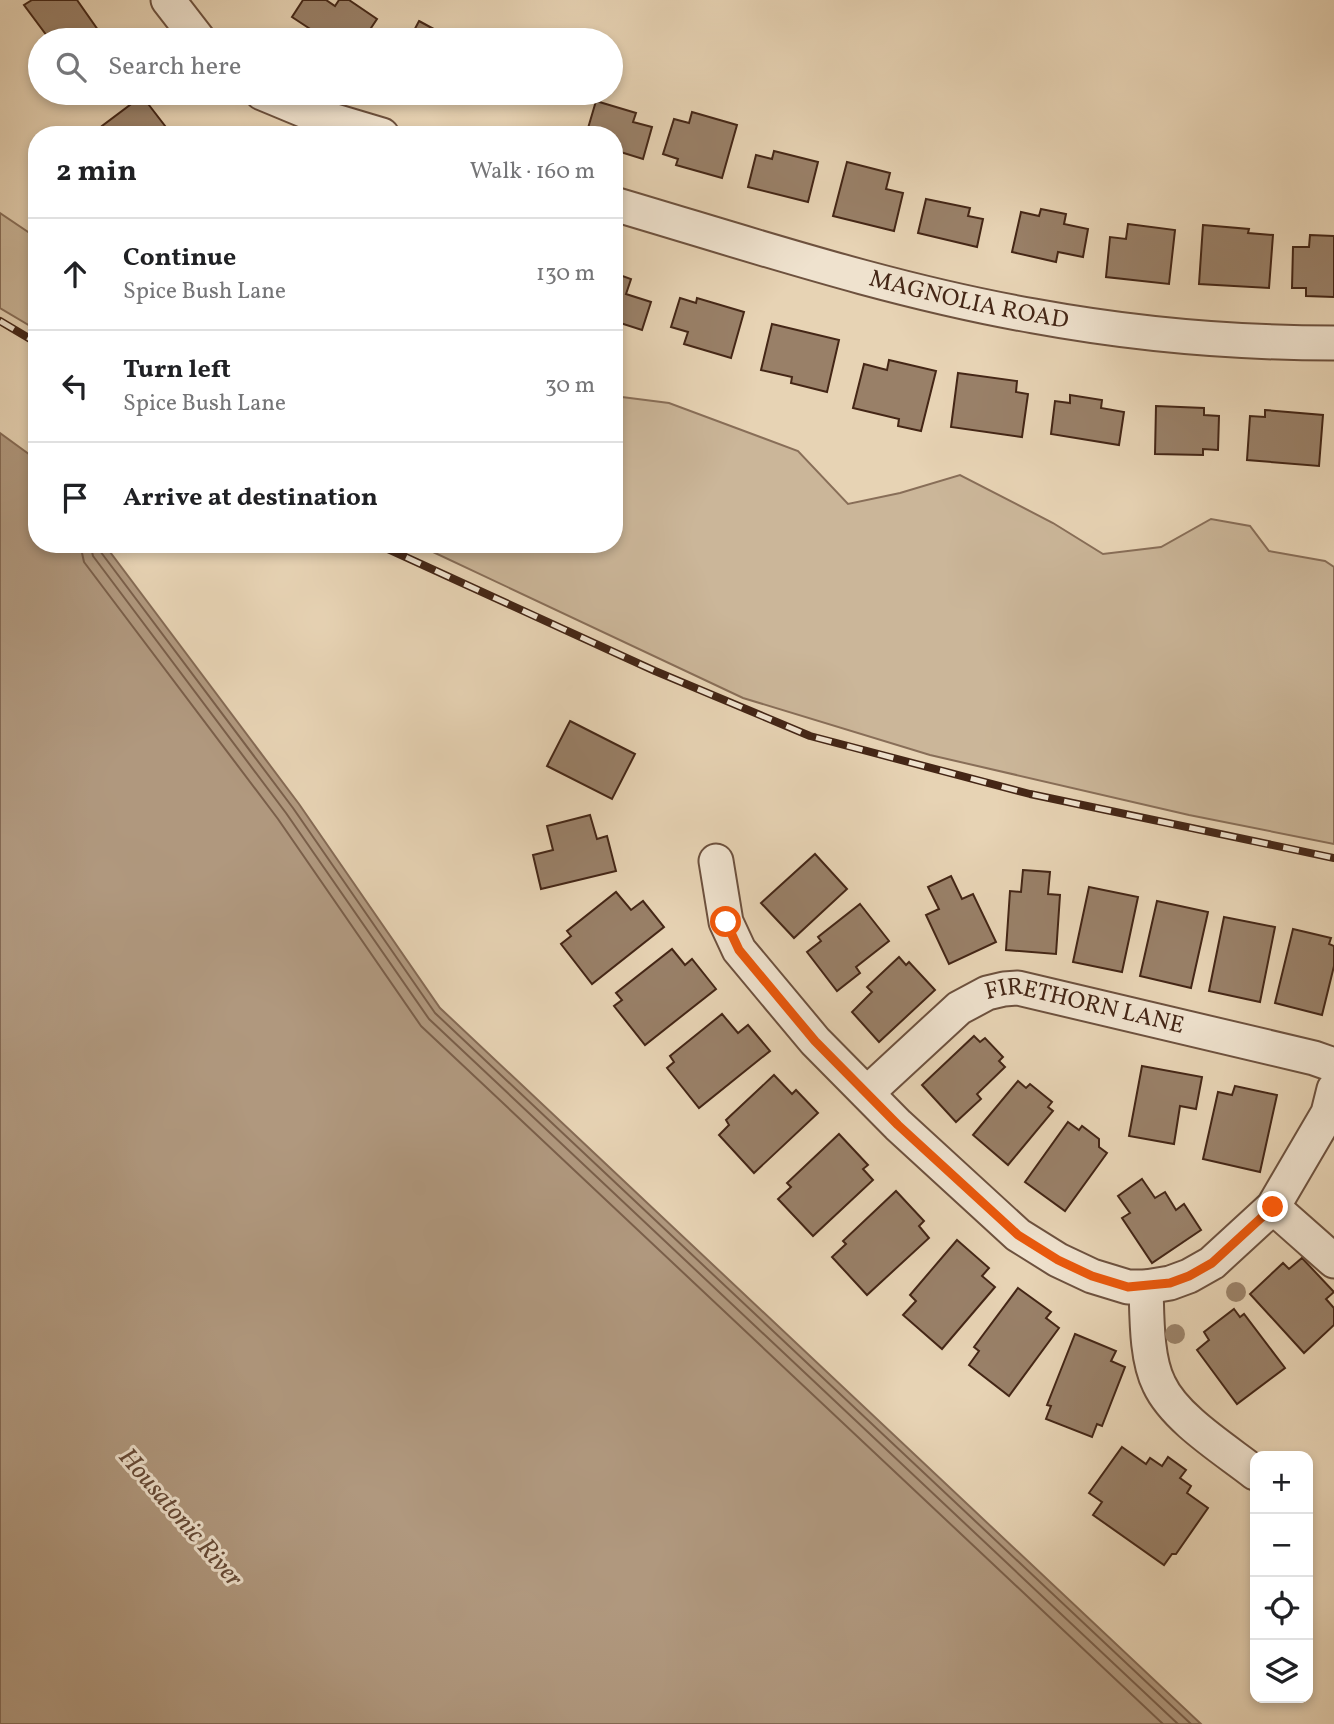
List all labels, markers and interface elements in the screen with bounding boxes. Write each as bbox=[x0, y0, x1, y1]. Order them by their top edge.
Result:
search box bbox=[28, 28, 623, 105]
icon: search bbox=[52, 48, 90, 86]
text: Search here bbox=[108, 49, 241, 85]
text: 2 min bbox=[56, 151, 137, 193]
text: Walk · 160 m bbox=[470, 156, 595, 188]
text: Continue bbox=[123, 240, 236, 276]
icon: ahead bbox=[56, 255, 94, 293]
text: 130 m bbox=[536, 258, 595, 290]
street label: MAGNOLIA ROAD bbox=[865, 263, 1071, 339]
text: Spice Bush Lane bbox=[123, 276, 286, 308]
text: Turn left bbox=[123, 352, 231, 388]
icon: left bbox=[56, 367, 94, 405]
text: 30 m bbox=[545, 370, 595, 402]
text: Spice Bush Lane bbox=[123, 388, 286, 420]
icon: arrive bbox=[56, 479, 94, 517]
text: Arrive at destination bbox=[123, 480, 378, 516]
route start bbox=[710, 906, 741, 937]
street label: FIRETHORN LANE bbox=[982, 971, 1187, 1044]
route end bbox=[1257, 1191, 1288, 1222]
water label: Housatonic River bbox=[109, 1441, 251, 1596]
map controls bbox=[1250, 1451, 1313, 1703]
button: + bbox=[1250, 1451, 1313, 1514]
button: − bbox=[1250, 1514, 1313, 1577]
button: locate bbox=[1250, 1577, 1313, 1640]
button: layers bbox=[1250, 1640, 1313, 1703]

